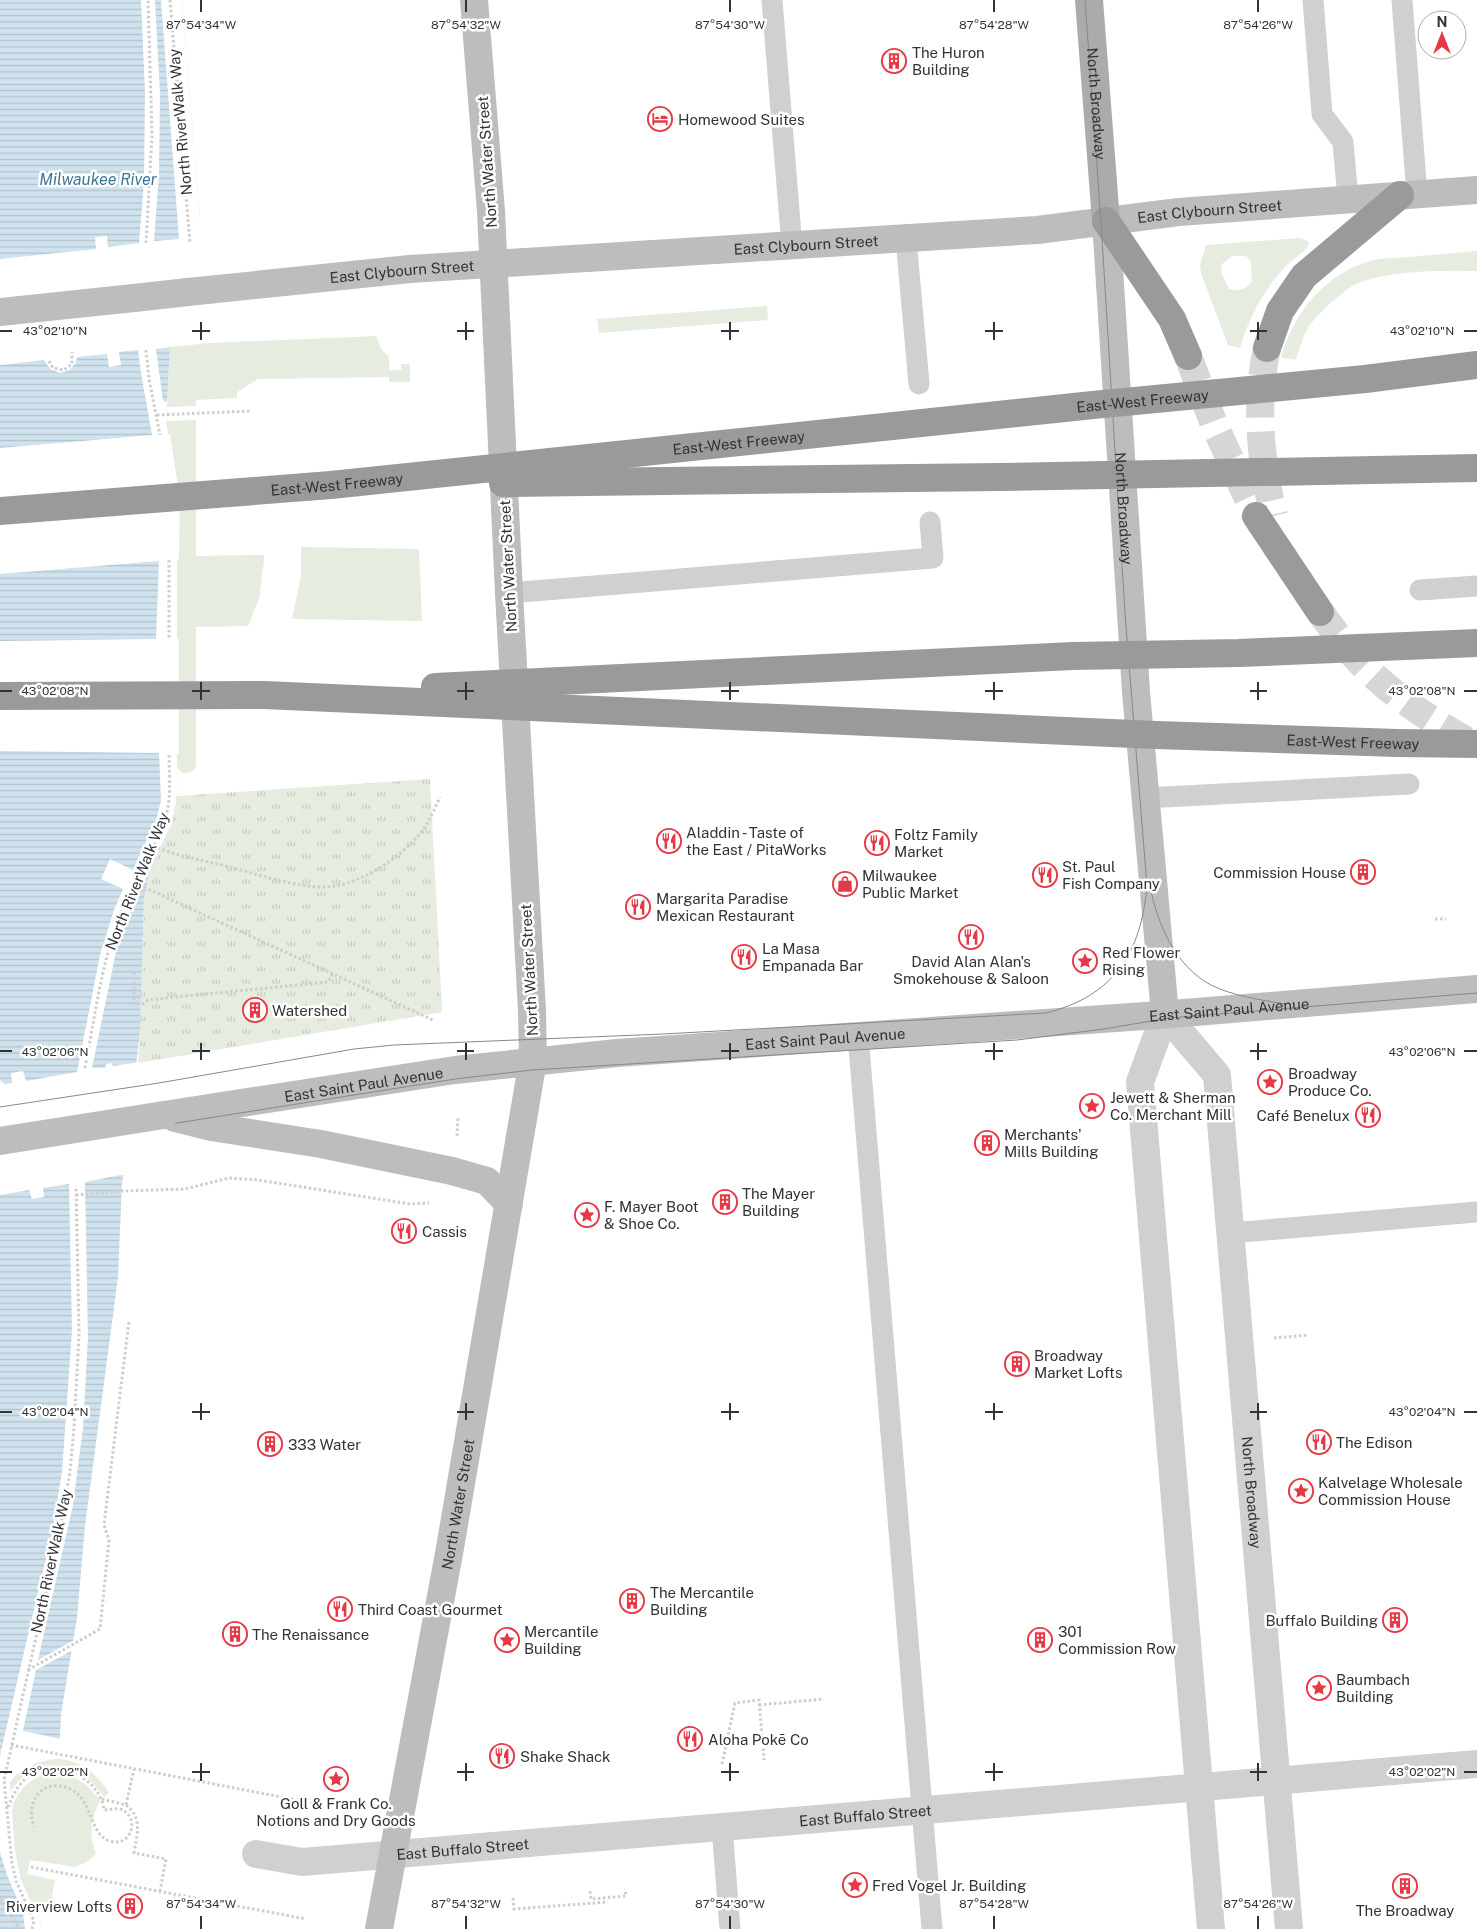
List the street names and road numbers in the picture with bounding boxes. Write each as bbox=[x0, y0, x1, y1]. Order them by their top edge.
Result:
street label: North Broadway bbox=[1084, 47, 1110, 160]
street label: North RiverWalk Way bbox=[165, 48, 195, 196]
street label: North Water Street bbox=[474, 95, 500, 229]
street label: East Clybourn Street bbox=[1136, 196, 1283, 226]
street label: East Clybourn Street bbox=[733, 231, 879, 257]
street label: East Clybourn Street bbox=[329, 257, 475, 286]
street label: East-West Freeway bbox=[1075, 385, 1210, 415]
street label: East-West Freeway bbox=[672, 427, 806, 458]
street label: North Broadway bbox=[1112, 452, 1136, 565]
street label: East-West Freeway bbox=[270, 469, 404, 498]
street label: North Water Street bbox=[496, 499, 520, 632]
street label: East-West Freeway bbox=[1286, 731, 1420, 752]
street label: North RiverWalk Way bbox=[102, 810, 172, 952]
street label: North Water Street bbox=[517, 903, 541, 1036]
street label: East Saint Paul Avenue bbox=[1148, 994, 1310, 1024]
street label: East Saint Paul Avenue bbox=[744, 1024, 906, 1053]
street label: East Saint Paul Avenue bbox=[283, 1063, 444, 1105]
street label: North Broadway bbox=[1239, 1436, 1265, 1549]
street label: North Water Street bbox=[438, 1437, 477, 1571]
street label: North RiverWalk Way bbox=[27, 1487, 75, 1635]
street label: East Buffalo Street bbox=[798, 1801, 933, 1829]
street label: East Buffalo Street bbox=[396, 1835, 530, 1863]

